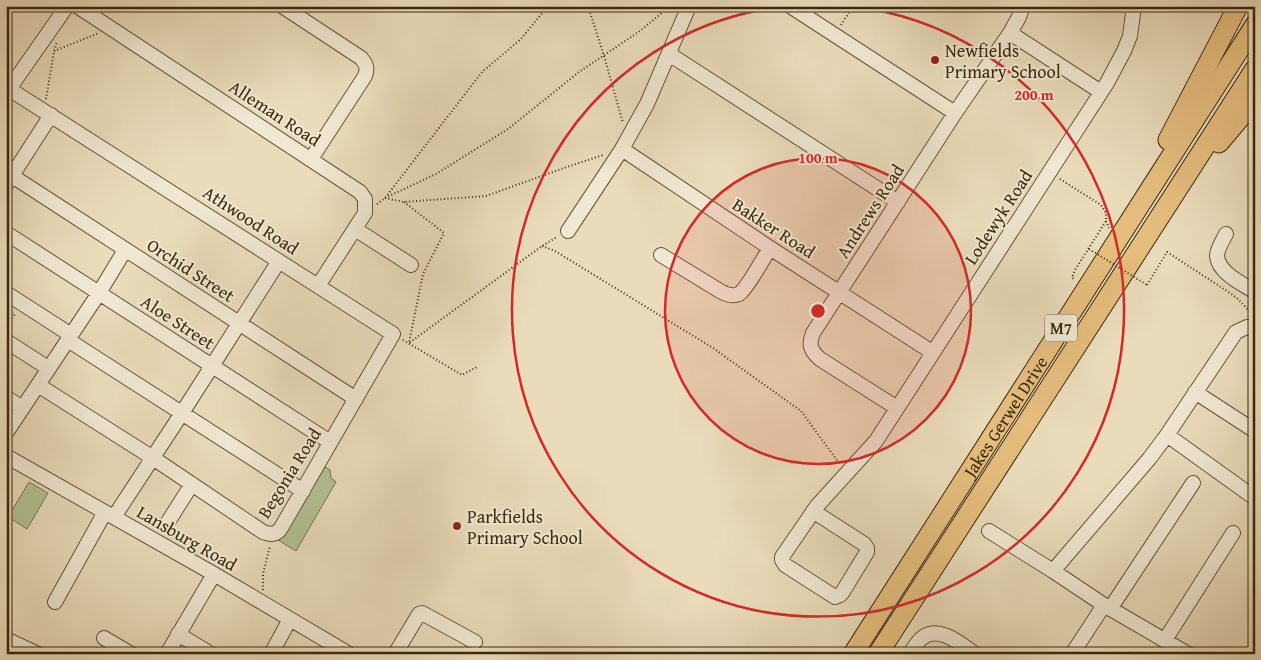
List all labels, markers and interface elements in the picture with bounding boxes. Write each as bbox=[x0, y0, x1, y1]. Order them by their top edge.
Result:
place label: Newfields Primary School bbox=[945, 37, 1061, 85]
marker: Newfields Primary School bbox=[929, 54, 941, 66]
street label: Alleman Road bbox=[224, 73, 326, 153]
text: 200 m bbox=[1014, 84, 1054, 105]
text: 100 m bbox=[798, 147, 838, 168]
street label: Andrews Road bbox=[829, 158, 911, 264]
street label: Lodewyk Road bbox=[957, 164, 1039, 270]
street label: Athwood Road bbox=[198, 179, 305, 261]
street label: Bakker Road bbox=[727, 191, 821, 265]
street label: Orchid Street bbox=[142, 231, 241, 309]
street label: Aloe Street bbox=[136, 288, 221, 356]
centre of rings bbox=[809, 302, 827, 320]
road number: M7 bbox=[1045, 314, 1077, 342]
street label: Jakes Gerwel Drive bbox=[955, 350, 1054, 484]
street label: Begonia Road bbox=[251, 422, 328, 523]
street label: Lansburg Road bbox=[132, 498, 242, 578]
place label: Parkfields Primary School bbox=[467, 503, 583, 551]
marker: Parkfields Primary School bbox=[451, 520, 463, 532]

